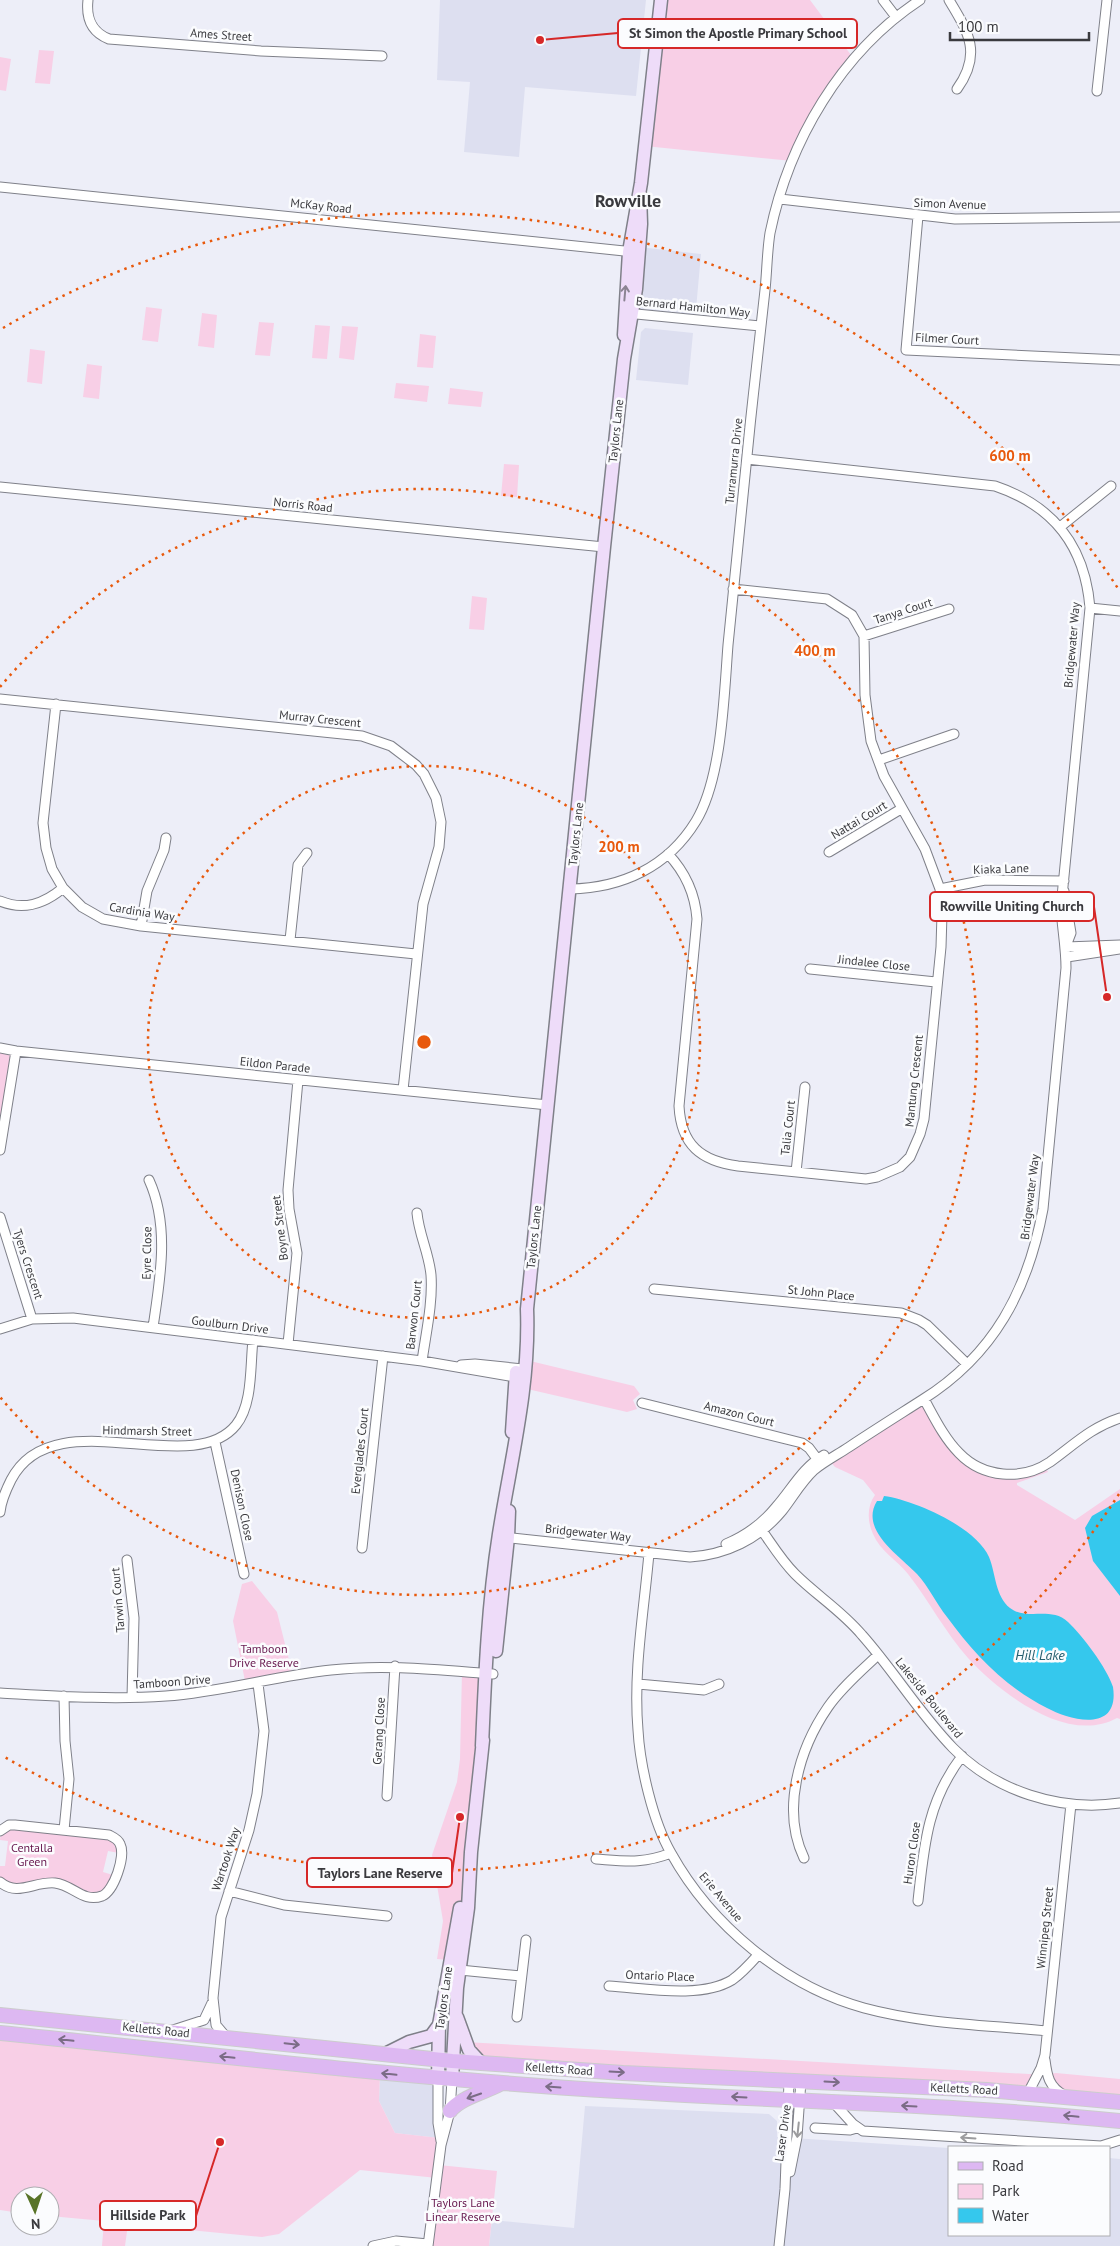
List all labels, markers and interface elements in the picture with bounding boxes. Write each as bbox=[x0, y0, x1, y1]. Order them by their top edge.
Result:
scale bar bbox=[950, 10, 1089, 42]
text: 100 m bbox=[958, 17, 999, 36]
callout: St Simon the Apostle Primary School bbox=[618, 19, 857, 48]
text: St Simon the Apostle Primary School bbox=[629, 24, 848, 42]
street label: Ames Street bbox=[190, 25, 252, 44]
district label: Rowville bbox=[595, 189, 661, 212]
street label: McKay Road bbox=[290, 195, 352, 216]
street label: Simon Avenue bbox=[913, 195, 987, 212]
one-way arrow bbox=[620, 286, 630, 302]
street label: Bernard Hamilton Way bbox=[635, 293, 751, 320]
street label: Filmer Court bbox=[915, 329, 979, 348]
street label: Taylors Lane bbox=[605, 398, 626, 463]
street label: Turramurra Drive bbox=[722, 417, 745, 505]
text: 600 m bbox=[989, 446, 1031, 465]
street label: Norris Road bbox=[273, 494, 333, 515]
street label: Tanya Court bbox=[872, 594, 934, 627]
street label: Bridgewater Way bbox=[1060, 601, 1083, 688]
text: 400 m bbox=[794, 641, 836, 660]
street label: Murray Crescent bbox=[278, 707, 362, 730]
street label: Nattai Court bbox=[828, 797, 889, 842]
street label: Taylors Lane bbox=[565, 801, 586, 866]
text: 200 m bbox=[598, 837, 640, 856]
street label: Kiaka Lane bbox=[973, 860, 1029, 877]
callout: Rowville Uniting Church bbox=[930, 892, 1094, 921]
text: Rowville Uniting Church bbox=[940, 897, 1084, 915]
street label: Cardinia Way bbox=[108, 899, 176, 924]
street label: Jindalee Close bbox=[836, 951, 911, 974]
centre of rings bbox=[415, 1033, 433, 1051]
street label: Mantung Crescent bbox=[901, 1034, 926, 1128]
street label: Eildon Parade bbox=[239, 1053, 311, 1076]
street label: Talia Court bbox=[777, 1100, 798, 1156]
street label: Bridgewater Way bbox=[1017, 1153, 1042, 1241]
street label: Boyne Street bbox=[268, 1195, 291, 1261]
street label: Taylors Lane bbox=[523, 1204, 544, 1269]
street label: Eyre Close bbox=[139, 1226, 154, 1280]
street label: Tyers Crescent bbox=[10, 1227, 47, 1301]
street label: Barwon Court bbox=[402, 1279, 425, 1350]
street label: St John Place bbox=[787, 1282, 855, 1303]
street label: Goulburn Drive bbox=[191, 1312, 269, 1337]
street label: Amazon Court bbox=[702, 1398, 776, 1429]
street label: Everglades Court bbox=[348, 1407, 371, 1495]
street label: Hindmarsh Street bbox=[102, 1422, 192, 1439]
street label: Denison Close bbox=[228, 1468, 257, 1542]
street label: Bridgewater Way bbox=[544, 1521, 632, 1544]
street label: Tarwin Court bbox=[107, 1567, 128, 1633]
park label: Tamboon Drive Reserve bbox=[229, 1641, 299, 1670]
water label: Hill Lake bbox=[1015, 1646, 1065, 1664]
street label: Lakeside Boulevard bbox=[892, 1654, 966, 1741]
street label: Tamboon Drive bbox=[133, 1671, 211, 1692]
street label: Gerang Close bbox=[369, 1697, 388, 1765]
street label: Huron Close bbox=[900, 1821, 923, 1885]
street label: Wartook Way bbox=[208, 1825, 243, 1893]
park label: Centalla Green bbox=[11, 1840, 53, 1869]
callout: Taylors Lane Reserve bbox=[307, 1858, 452, 1887]
text: Taylors Lane Reserve bbox=[317, 1864, 443, 1882]
street label: Erie Avenue bbox=[696, 1869, 746, 1925]
street label: Winnipeg Street bbox=[1033, 1886, 1056, 1970]
street label: Taylors Lane bbox=[432, 1965, 455, 2031]
street label: Ontario Place bbox=[625, 1967, 695, 1984]
street label: Kelletts Road bbox=[122, 2019, 191, 2041]
one-way arrow bbox=[58, 2035, 74, 2045]
one-way arrow bbox=[284, 2039, 300, 2049]
one-way arrow bbox=[220, 2052, 236, 2062]
street label: Kelletts Road bbox=[525, 2059, 593, 2078]
one-way arrow bbox=[609, 2068, 625, 2077]
one-way arrow bbox=[381, 2069, 397, 2078]
one-way arrow bbox=[823, 2078, 839, 2087]
street label: Kelletts Road bbox=[930, 2079, 998, 2098]
one-way arrow bbox=[545, 2082, 561, 2092]
one-way arrow bbox=[467, 2092, 482, 2101]
one-way arrow bbox=[732, 2093, 748, 2102]
one-way arrow bbox=[902, 2101, 918, 2110]
street label: Laser Drive bbox=[771, 2104, 794, 2162]
one-way arrow bbox=[1064, 2112, 1080, 2121]
one-way arrow bbox=[793, 2121, 802, 2137]
one-way arrow bbox=[960, 2133, 976, 2142]
legend bbox=[948, 2146, 1110, 2236]
text: Road bbox=[992, 2156, 1024, 2175]
text: Park bbox=[992, 2181, 1020, 2200]
north arrow bbox=[10, 2186, 60, 2236]
park label: Taylors Lane Linear Reserve bbox=[426, 2195, 500, 2224]
callout: Hillside Park bbox=[100, 2201, 196, 2230]
text: Hillside Park bbox=[110, 2206, 186, 2224]
text: Water bbox=[992, 2206, 1029, 2225]
text: N bbox=[31, 2215, 41, 2233]

